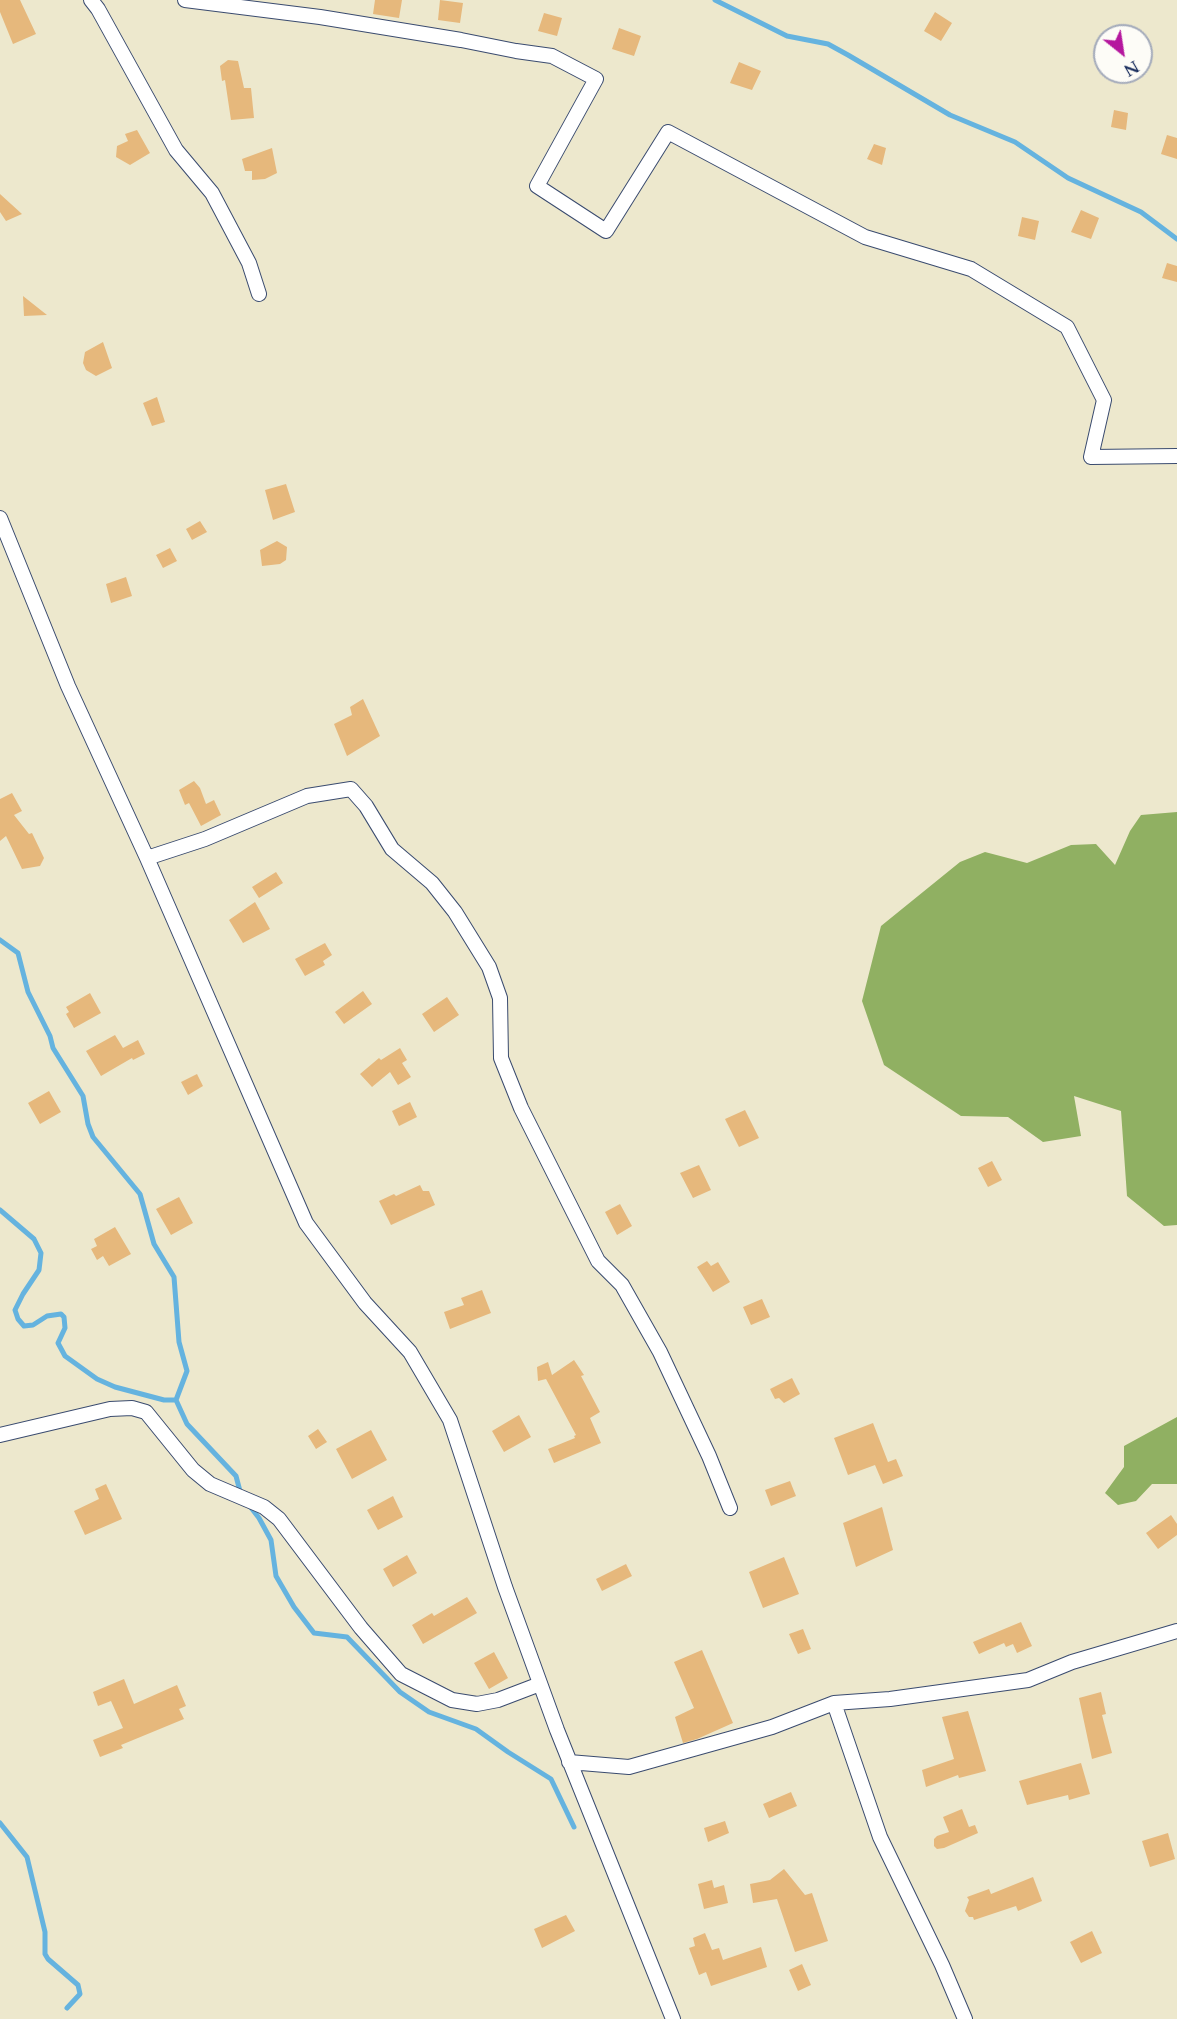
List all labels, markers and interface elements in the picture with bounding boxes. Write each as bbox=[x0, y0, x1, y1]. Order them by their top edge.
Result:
north arrow bbox=[1093, 24, 1153, 84]
text: N bbox=[1119, 55, 1143, 81]

